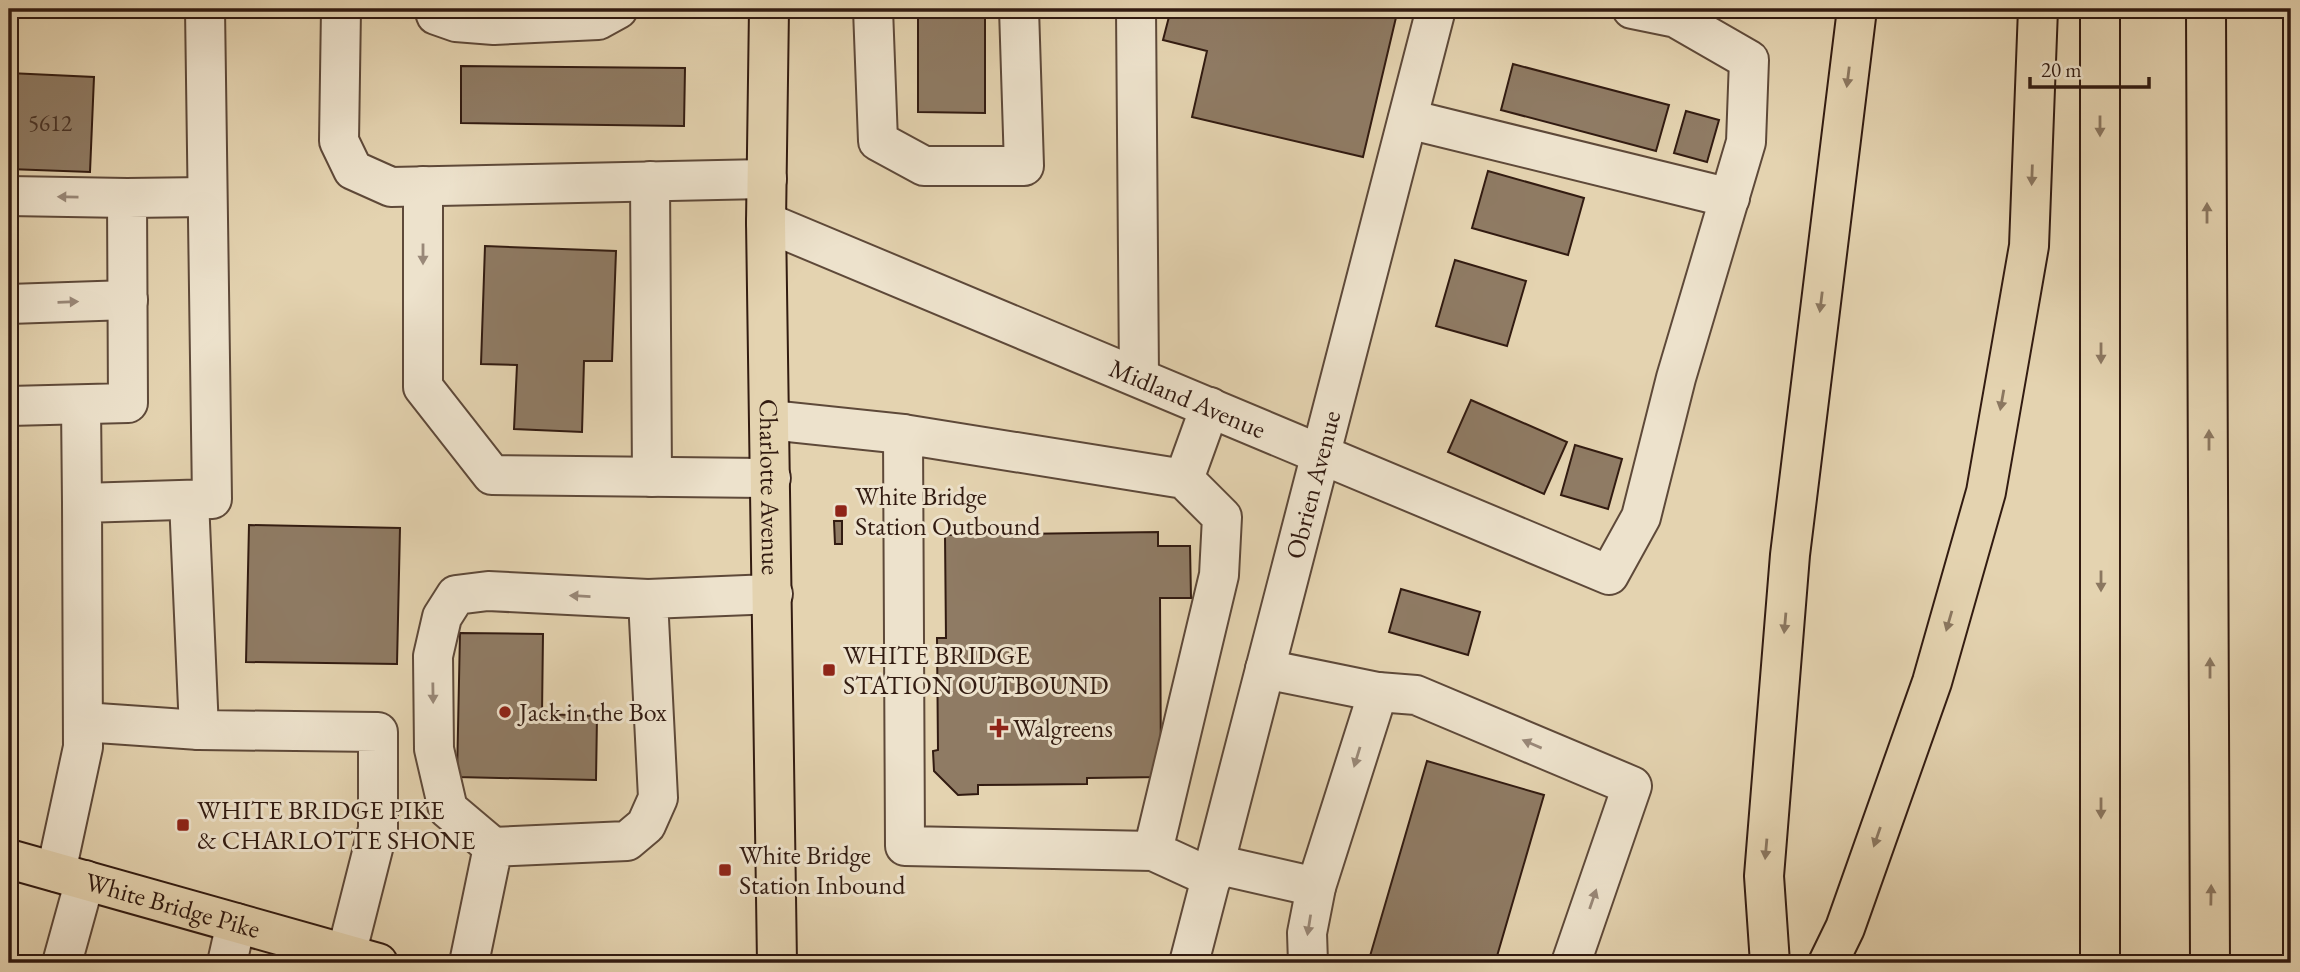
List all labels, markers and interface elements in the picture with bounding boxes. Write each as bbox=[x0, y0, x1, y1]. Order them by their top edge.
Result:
scale bar bbox=[2030, 46, 2150, 90]
text: 20 m bbox=[2041, 56, 2082, 83]
one-way arrow bbox=[1843, 66, 1854, 88]
house number: 5612 bbox=[28, 108, 72, 138]
one-way arrow bbox=[2094, 115, 2106, 137]
one-way arrow bbox=[2026, 164, 2037, 186]
one-way arrow bbox=[57, 191, 79, 203]
one-way arrow bbox=[2201, 201, 2213, 223]
one-way arrow bbox=[417, 243, 429, 265]
one-way arrow bbox=[1815, 291, 1826, 313]
one-way arrow bbox=[57, 296, 79, 307]
one-way arrow bbox=[2095, 343, 2107, 365]
street label: Midland Avenue bbox=[1104, 351, 1271, 446]
one-way arrow bbox=[1996, 389, 2007, 411]
street label: Charlotte Avenue bbox=[752, 399, 788, 575]
street label: Obrien Avenue bbox=[1277, 407, 1348, 563]
one-way arrow bbox=[2203, 429, 2215, 451]
place label: White Bridge Station Outbound bbox=[855, 479, 1041, 543]
marker: White Bridge Station Outbound bbox=[833, 503, 849, 519]
one-way arrow bbox=[2095, 570, 2107, 592]
one-way arrow bbox=[569, 590, 591, 601]
one-way arrow bbox=[1944, 611, 1954, 632]
one-way arrow bbox=[1779, 612, 1790, 634]
place label: WHITE BRIDGE STATION OUTBOUND bbox=[843, 638, 1109, 702]
one-way arrow bbox=[2204, 656, 2216, 678]
marker: WHITE BRIDGE STATION OUTBOUND bbox=[821, 662, 837, 678]
one-way arrow bbox=[427, 682, 439, 704]
place label: Jack in the Box bbox=[517, 695, 668, 729]
marker: Jack in the Box bbox=[497, 704, 513, 720]
place label: Walgreens bbox=[1013, 711, 1113, 745]
marker: Walgreens bbox=[991, 720, 1007, 736]
one-way arrow bbox=[1522, 738, 1543, 749]
one-way arrow bbox=[1351, 746, 1362, 767]
place label: WHITE BRIDGE PIKE & CHARLOTTE SHONE bbox=[197, 793, 476, 857]
one-way arrow bbox=[2095, 798, 2107, 820]
marker: WHITE BRIDGE PIKE & CHARLOTTE SHONE bbox=[175, 817, 191, 833]
one-way arrow bbox=[1871, 826, 1882, 847]
place label: White Bridge Station Inbound bbox=[739, 838, 906, 902]
one-way arrow bbox=[1760, 839, 1771, 861]
marker: White Bridge Station Inbound bbox=[717, 862, 733, 878]
street label: White Bridge Pike bbox=[81, 864, 264, 946]
one-way arrow bbox=[2205, 884, 2217, 906]
one-way arrow bbox=[1588, 888, 1599, 909]
one-way arrow bbox=[1303, 914, 1314, 936]

